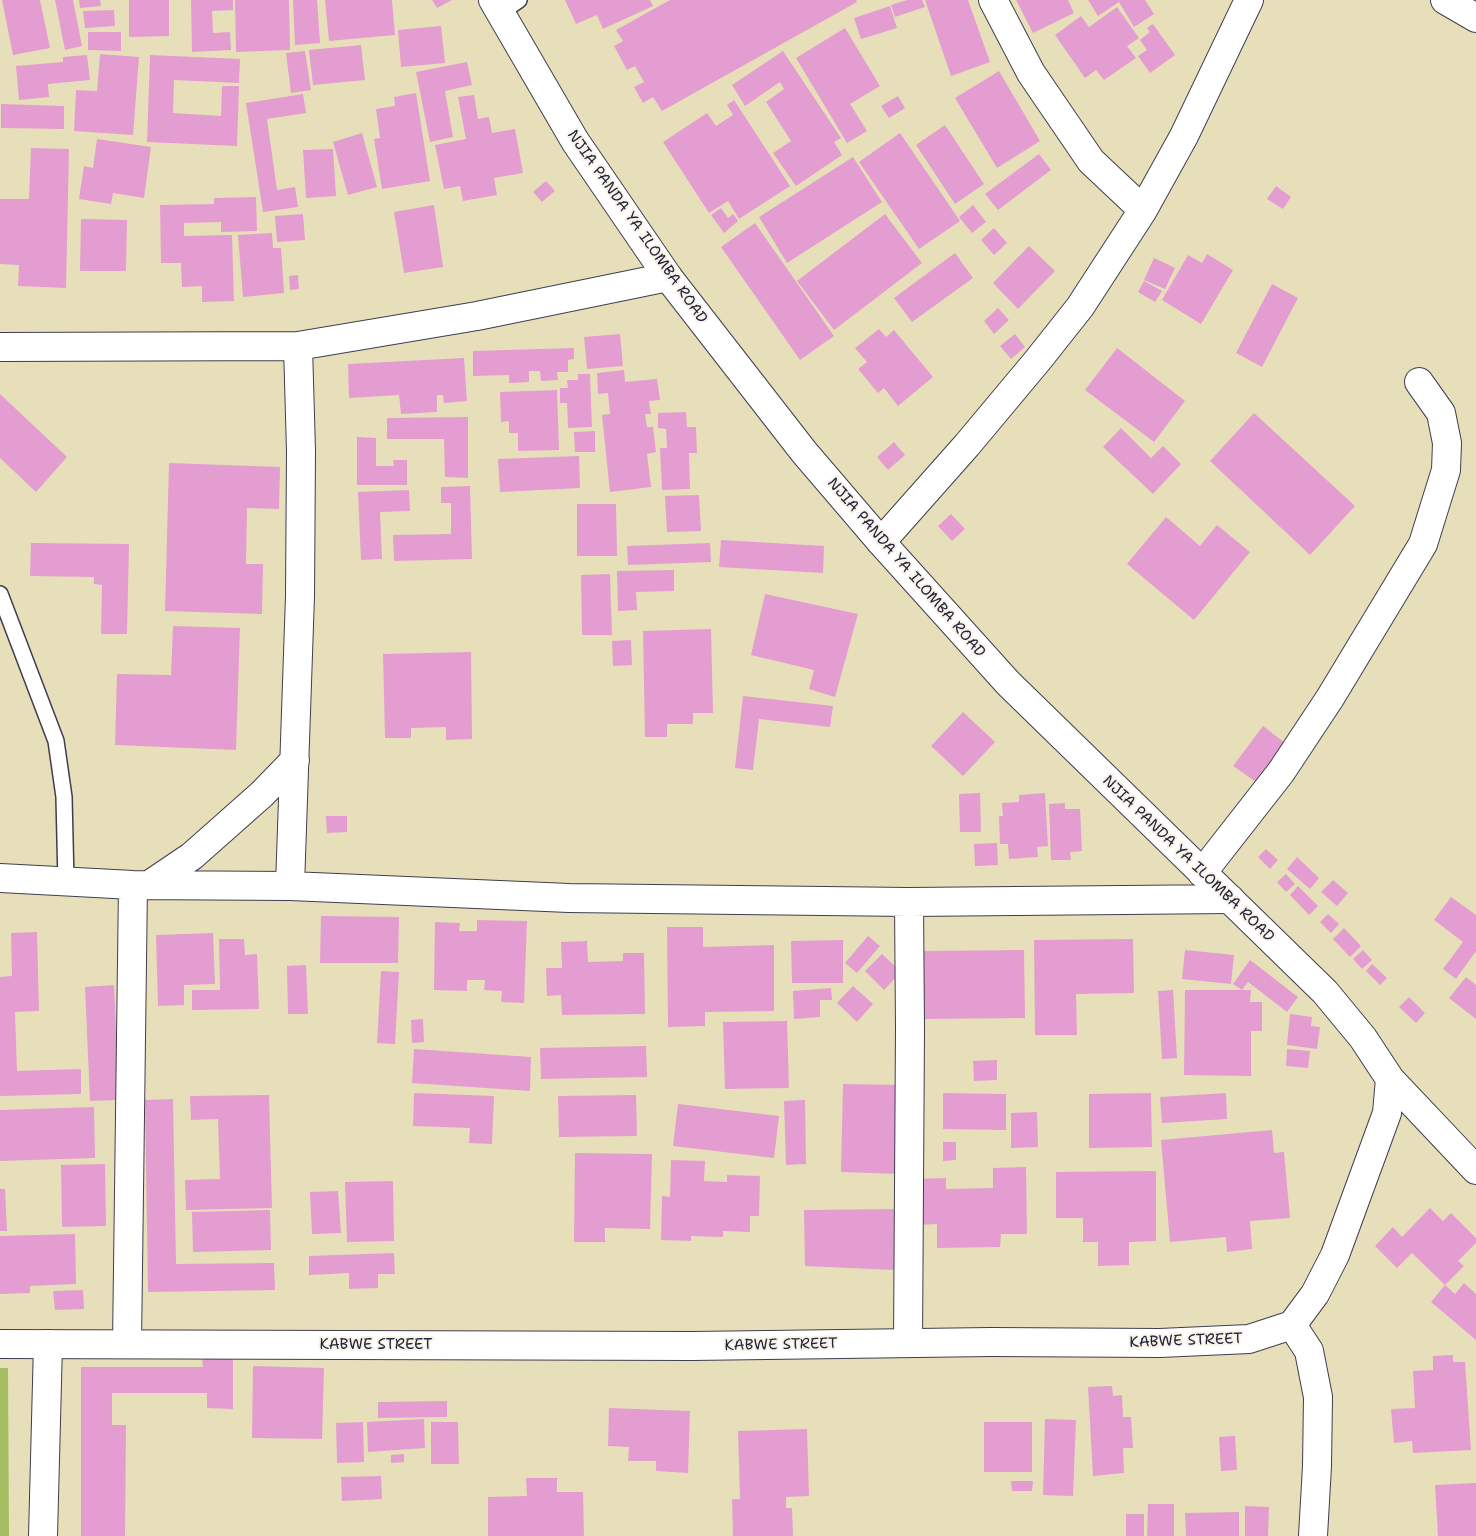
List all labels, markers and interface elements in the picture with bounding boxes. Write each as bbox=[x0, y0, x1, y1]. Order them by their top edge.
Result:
street label: NJIA PANDA YA ILOMBA ROAD bbox=[563, 127, 711, 327]
street label: NJIA PANDA YA ILOMBA ROAD bbox=[823, 475, 989, 661]
street label: NJIA PANDA YA ILOMBA ROAD bbox=[1098, 772, 1278, 946]
street label: KABWE STREET bbox=[1129, 1330, 1243, 1352]
street label: KABWE STREET bbox=[724, 1335, 838, 1355]
street label: KABWE STREET bbox=[319, 1336, 433, 1354]

